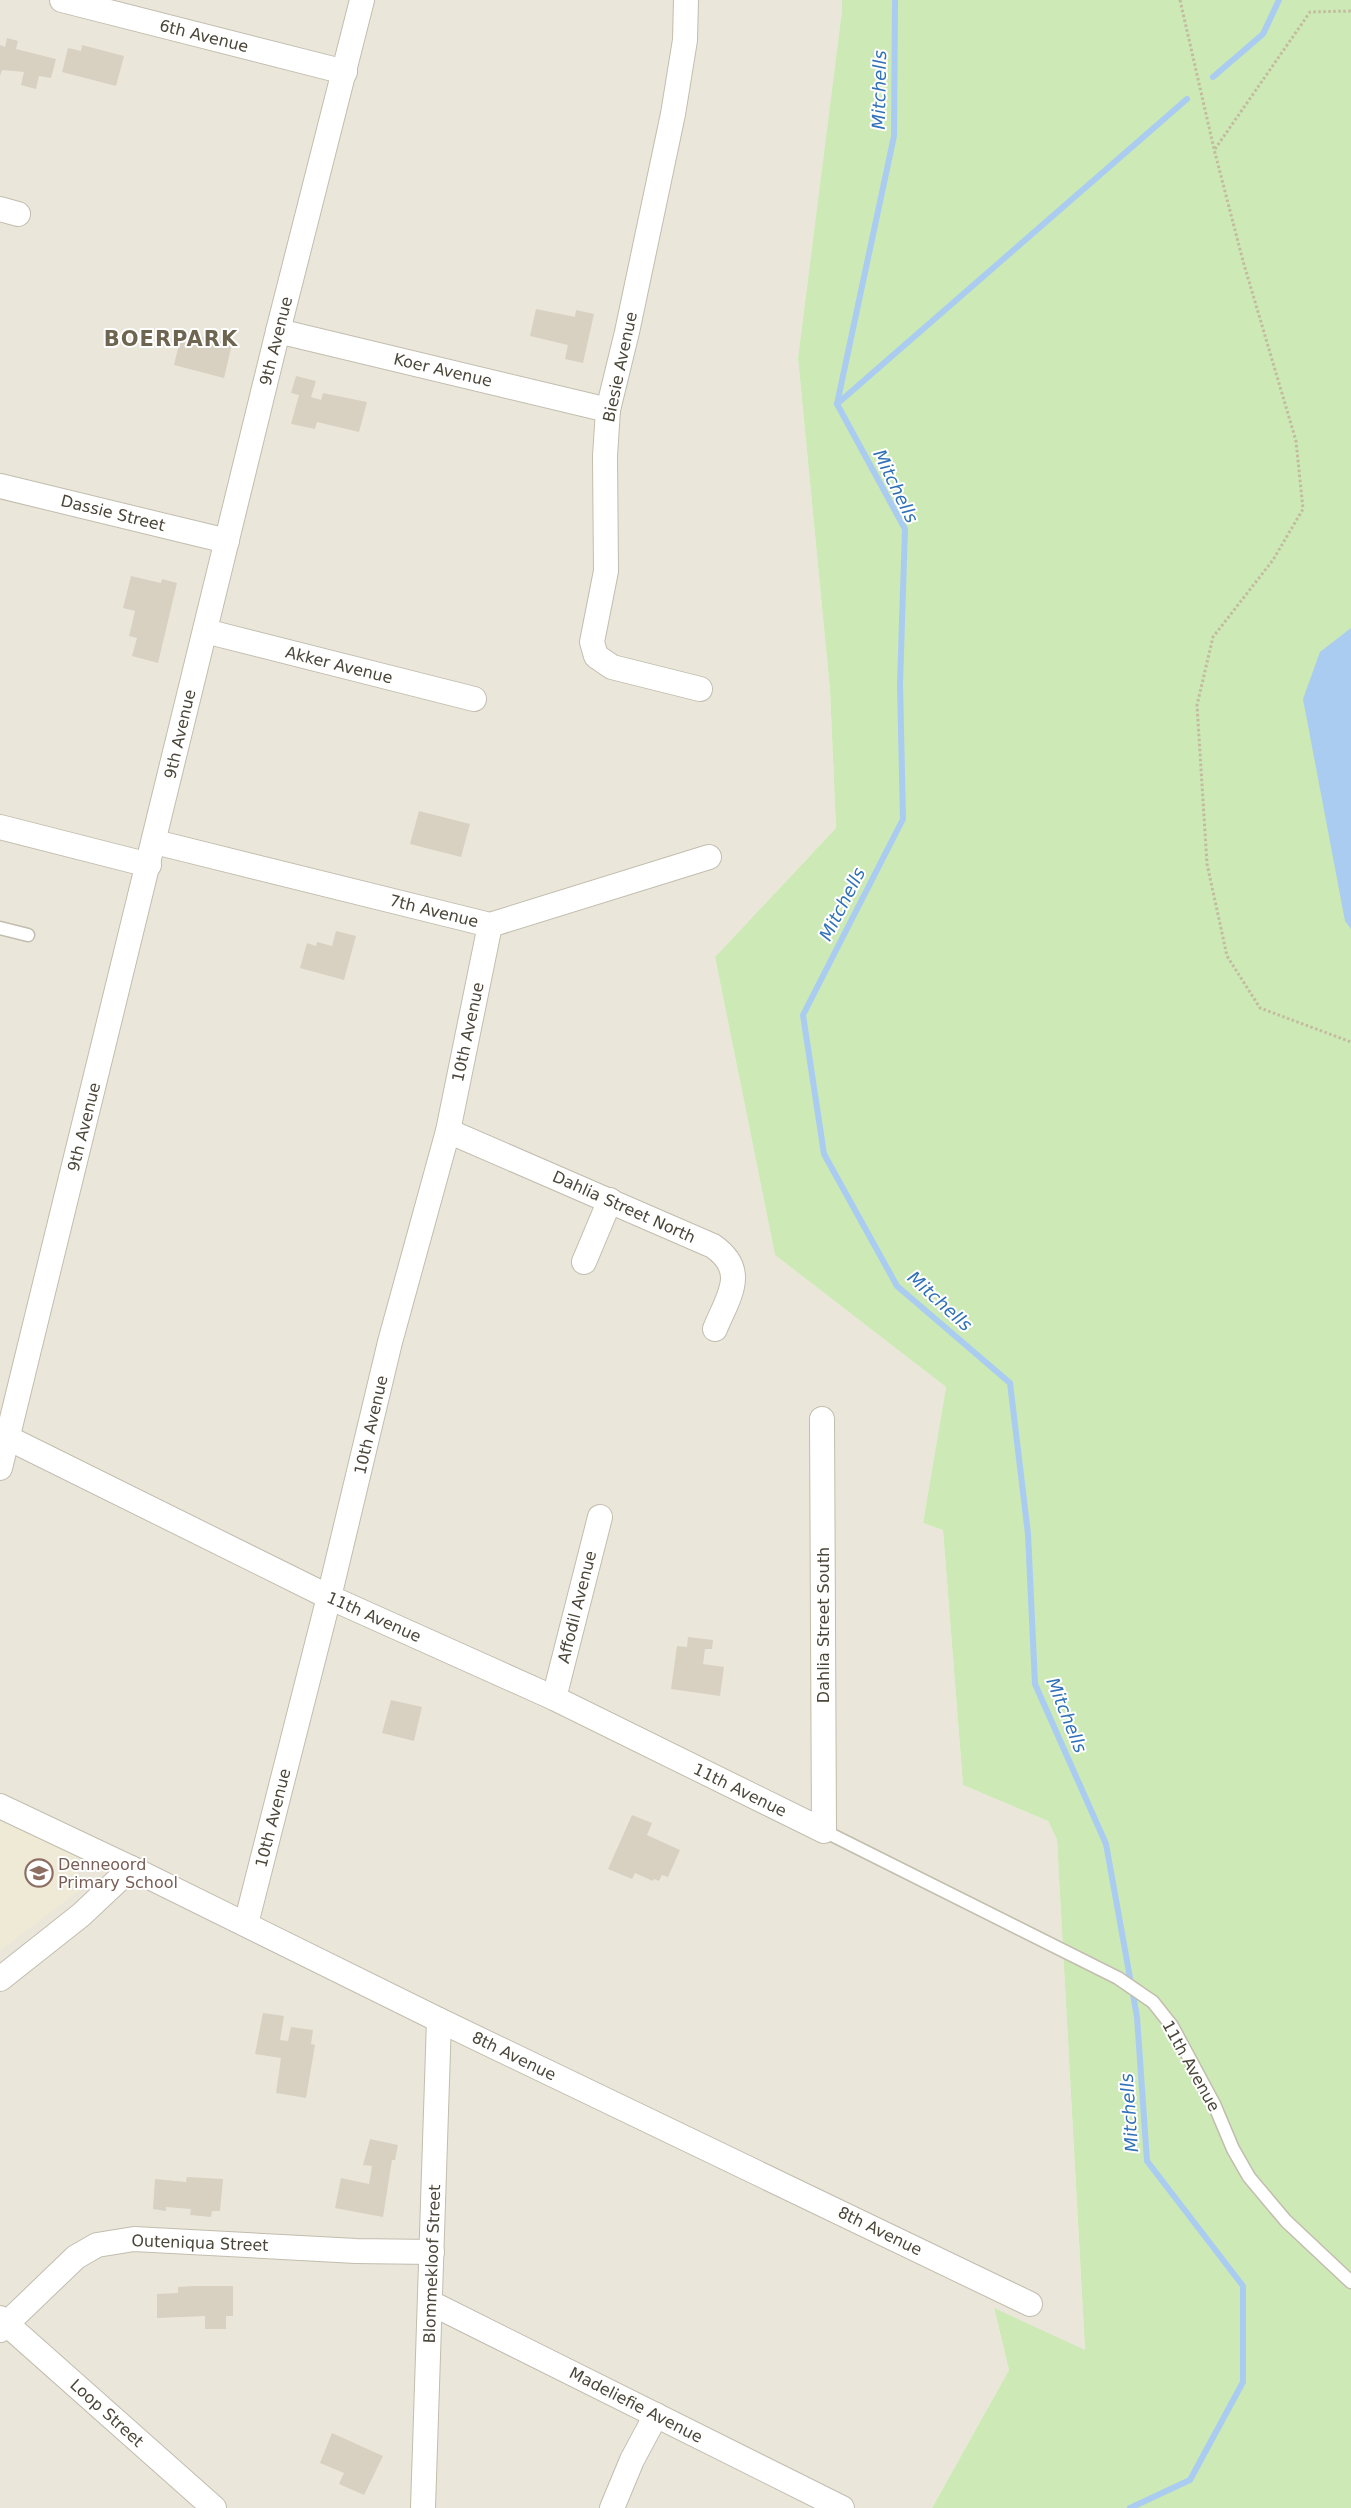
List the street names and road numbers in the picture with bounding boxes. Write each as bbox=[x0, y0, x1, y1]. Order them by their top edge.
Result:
street label: 6th Avenue bbox=[157, 16, 251, 56]
street label: 9th Avenue bbox=[256, 294, 296, 388]
street label: Biesie Avenue bbox=[599, 310, 641, 424]
street label: Koer Avenue bbox=[392, 349, 494, 391]
street label: Dassie Street bbox=[59, 491, 167, 535]
street label: Akker Avenue bbox=[283, 642, 395, 688]
street label: 9th Avenue bbox=[160, 687, 200, 781]
street label: 7th Avenue bbox=[387, 891, 481, 931]
street label: 10th Avenue bbox=[448, 980, 488, 1084]
street label: 9th Avenue bbox=[64, 1080, 104, 1174]
street label: Dahlia Street North bbox=[550, 1167, 698, 1247]
street label: 10th Avenue bbox=[350, 1374, 392, 1476]
street label: Dahlia Street South bbox=[814, 1547, 833, 1703]
street label: Affodil Avenue bbox=[554, 1549, 600, 1665]
street label: 11th Avenue bbox=[324, 1588, 424, 1646]
street label: 11th Avenue bbox=[690, 1759, 790, 1821]
street label: 10th Avenue bbox=[252, 1767, 294, 1869]
street label: 11th Avenue bbox=[1158, 2017, 1224, 2115]
street label: 8th Avenue bbox=[469, 2027, 559, 2085]
street label: Blommekloof Street bbox=[420, 2184, 444, 2344]
street label: 8th Avenue bbox=[835, 2202, 925, 2260]
street label: Outeniqua Street bbox=[131, 2231, 269, 2255]
street label: Madeliefie Avenue bbox=[566, 2363, 706, 2447]
street label: Loop Street bbox=[66, 2375, 148, 2451]

